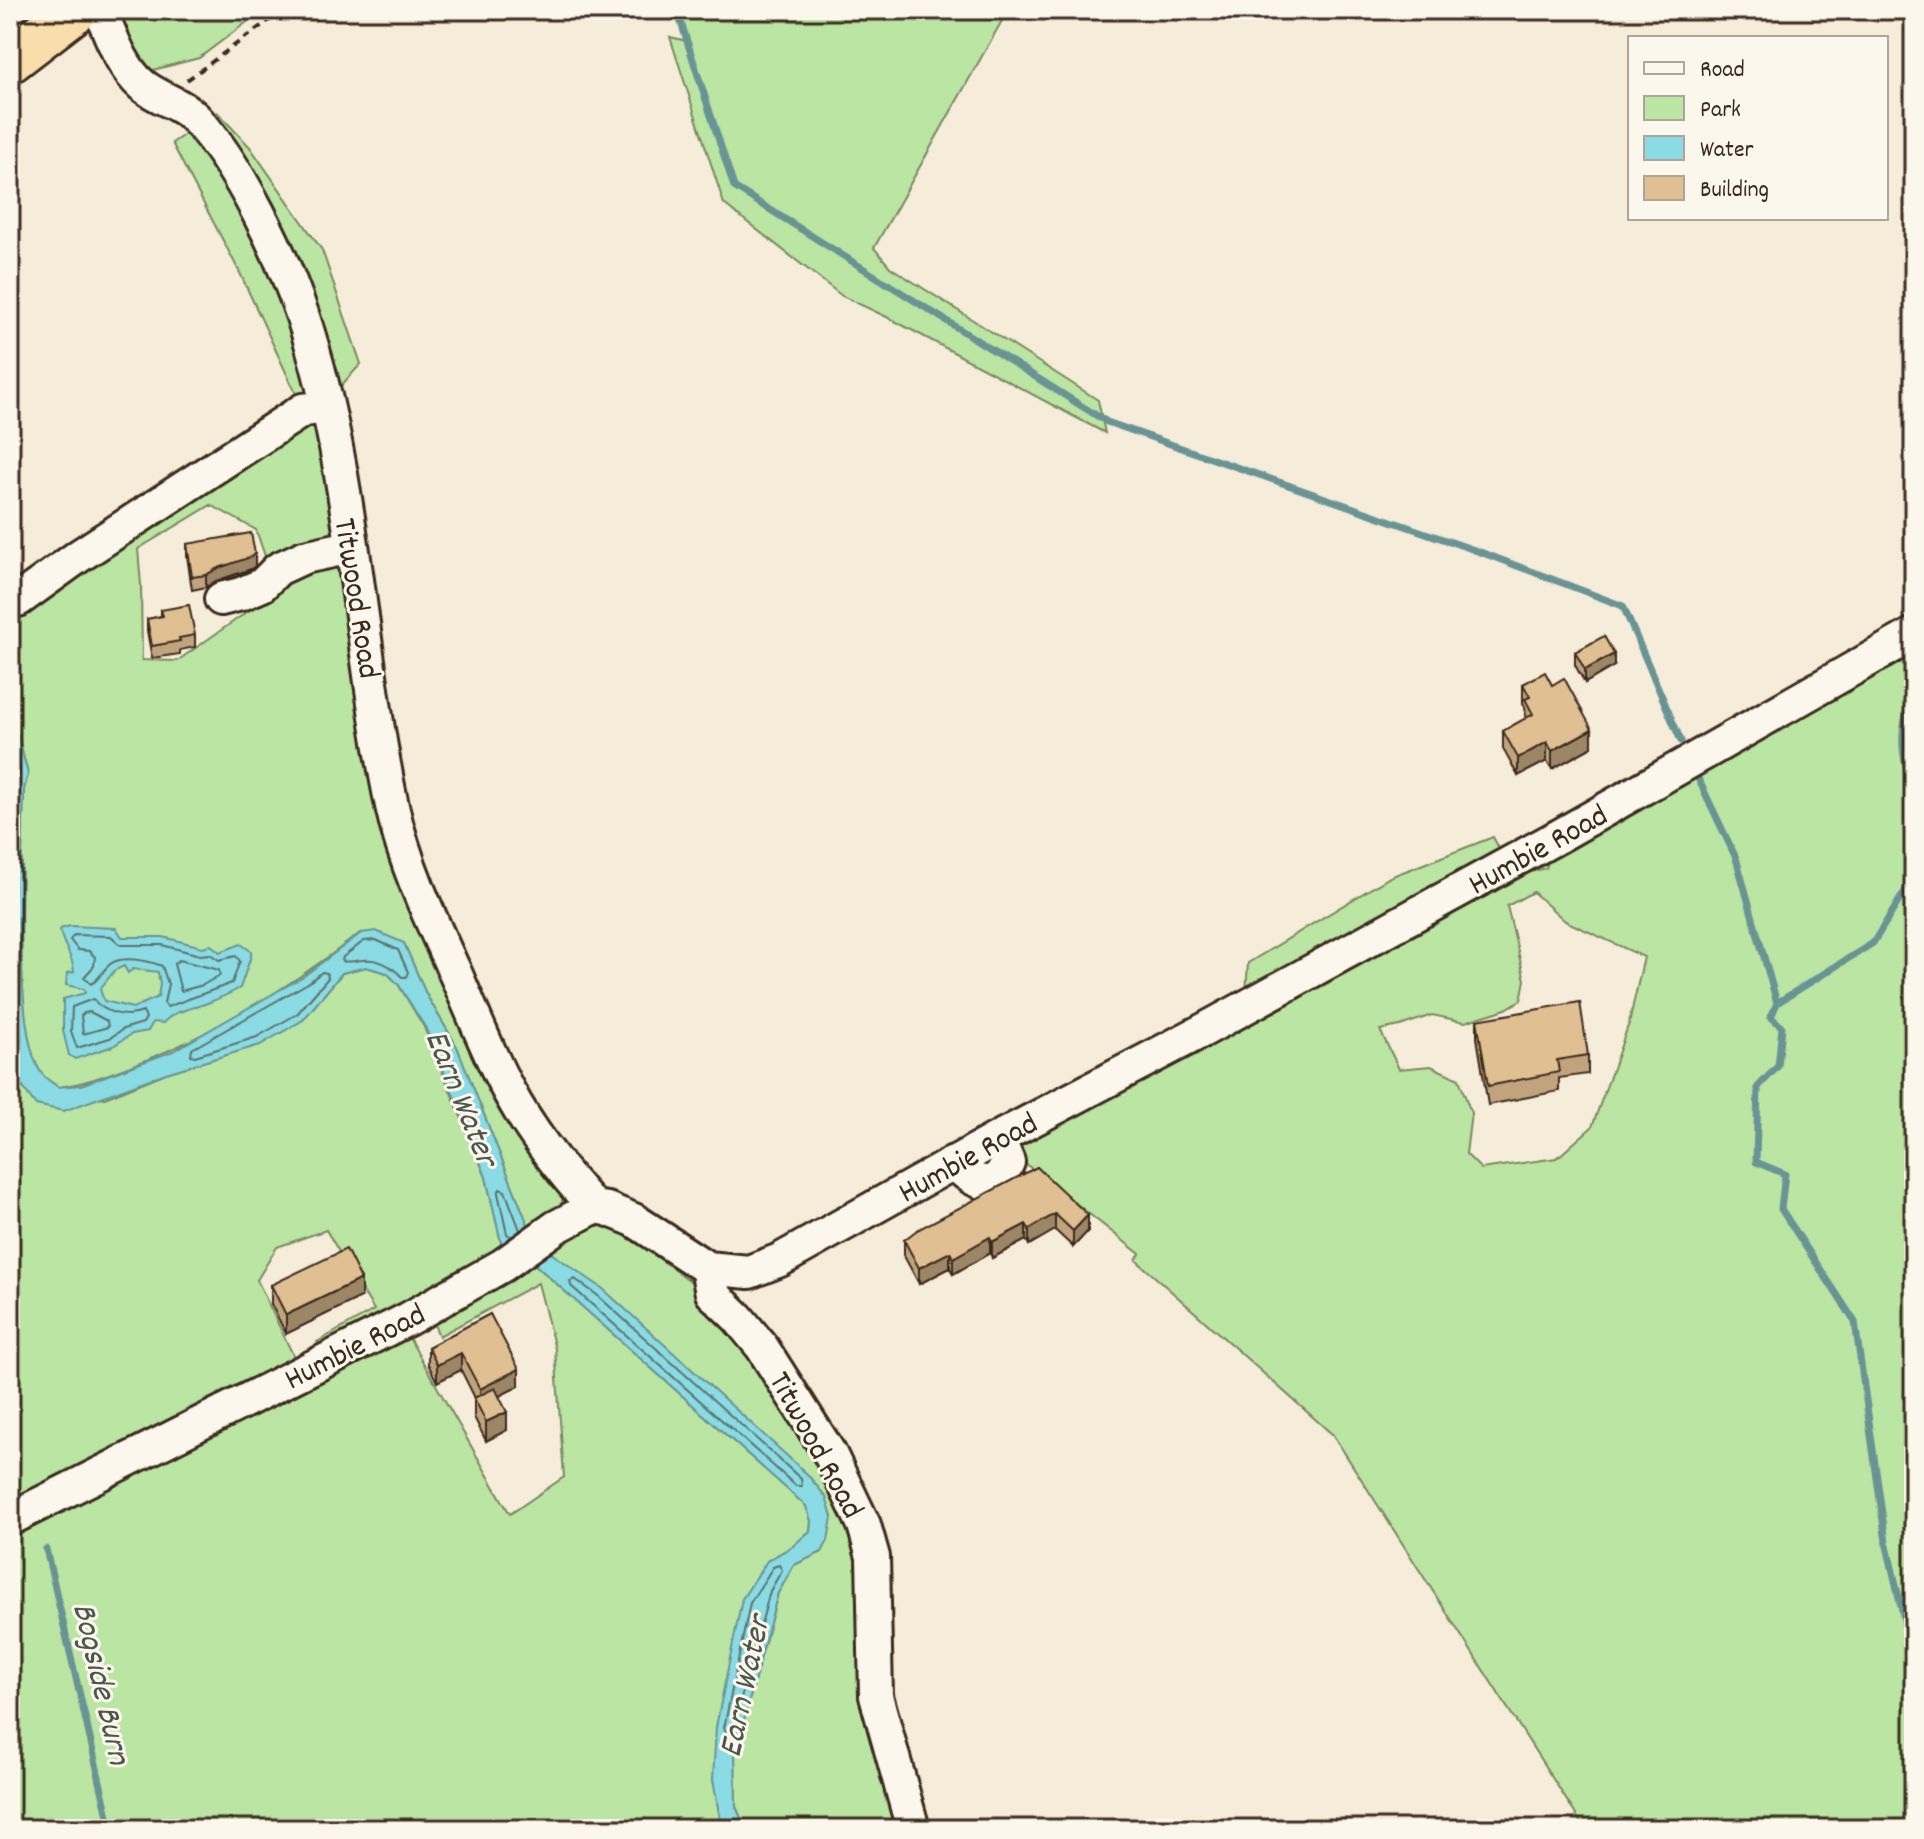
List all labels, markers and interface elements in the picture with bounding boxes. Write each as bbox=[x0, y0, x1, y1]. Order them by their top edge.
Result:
legend bbox=[1628, 36, 1888, 220]
text: Road bbox=[1700, 54, 1745, 88]
text: Park bbox=[1700, 94, 1741, 128]
text: Water bbox=[1700, 134, 1753, 168]
text: Building bbox=[1700, 174, 1769, 208]
street label: Titwood Road bbox=[319, 515, 389, 682]
street label: Humbie Road bbox=[1461, 795, 1618, 910]
water label: Earn Water bbox=[409, 1024, 510, 1178]
street label: Humbie Road bbox=[891, 1103, 1048, 1218]
street label: Humbie Road bbox=[278, 1294, 435, 1405]
street label: Titwood Road bbox=[754, 1365, 873, 1528]
water label: Bogside Burn bbox=[56, 1599, 141, 1771]
water label: Earn Water bbox=[709, 1609, 787, 1762]

